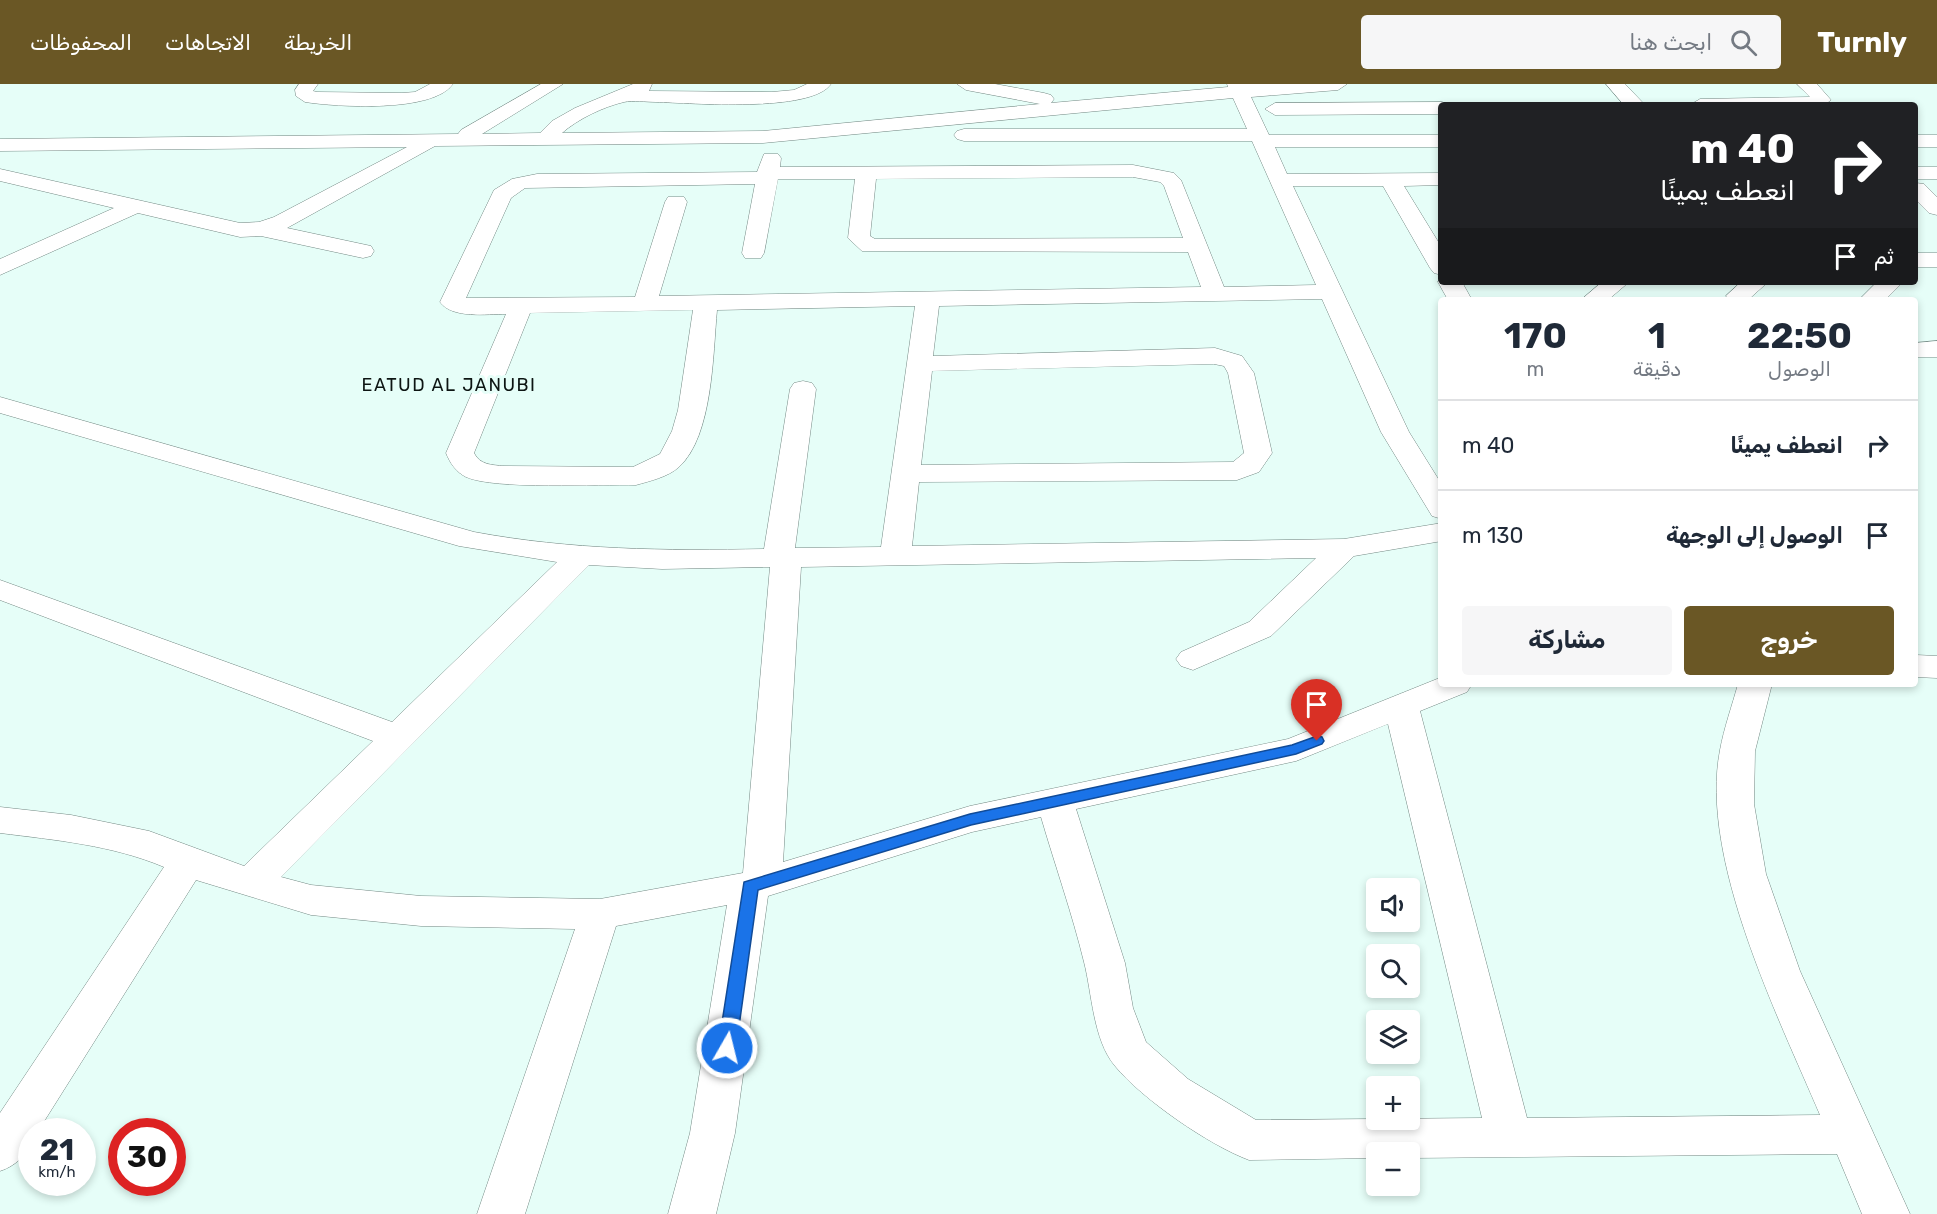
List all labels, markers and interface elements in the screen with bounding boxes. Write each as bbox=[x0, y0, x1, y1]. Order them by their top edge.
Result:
search box bbox=[1361, 15, 1781, 69]
icon: search bbox=[1727, 26, 1760, 59]
text: Turnly bbox=[1817, 26, 1907, 59]
text: ابحث هنا bbox=[1629, 29, 1712, 56]
text: المحفوظات bbox=[30, 30, 132, 55]
text: الاتجاهات bbox=[165, 30, 251, 55]
text: الخريطة bbox=[284, 30, 352, 55]
text: 40 m bbox=[1690, 124, 1795, 174]
icon: right bbox=[1816, 126, 1894, 204]
text: انعطف يمينًا bbox=[1660, 175, 1795, 207]
icon: arrive bbox=[1829, 240, 1862, 273]
text: ثم bbox=[1874, 243, 1894, 270]
text: 170 bbox=[1504, 314, 1567, 357]
text: 1 bbox=[1648, 314, 1666, 357]
text: 22:50 bbox=[1747, 314, 1852, 357]
text: m bbox=[1527, 357, 1544, 381]
text: دقيقة bbox=[1633, 357, 1681, 381]
text: الوصول bbox=[1768, 357, 1831, 381]
district label: EATUD AL JANUBI bbox=[362, 374, 536, 396]
icon: right bbox=[1861, 429, 1894, 462]
text: 40 m bbox=[1462, 432, 1515, 459]
text: انعطف يمينًا bbox=[1730, 432, 1843, 459]
icon: arrive bbox=[1861, 519, 1894, 552]
text: 130 m bbox=[1462, 522, 1524, 549]
text: الوصول إلى الوجهة bbox=[1666, 522, 1843, 549]
button: مشاركة bbox=[1462, 606, 1672, 675]
button: خروج bbox=[1684, 606, 1894, 675]
pin bbox=[1291, 679, 1342, 741]
icon: arrive bbox=[1300, 688, 1333, 721]
map controls bbox=[1366, 878, 1420, 1196]
button: sound bbox=[1366, 878, 1420, 932]
button: search bbox=[1366, 944, 1420, 998]
button: layers bbox=[1366, 1010, 1420, 1064]
position arrow bbox=[695, 1016, 759, 1080]
button: + bbox=[1366, 1076, 1420, 1130]
speed limit sign: 30 bbox=[108, 1118, 186, 1196]
text: 21 bbox=[40, 1132, 74, 1168]
button: − bbox=[1366, 1142, 1420, 1196]
text: km/h bbox=[38, 1163, 76, 1181]

